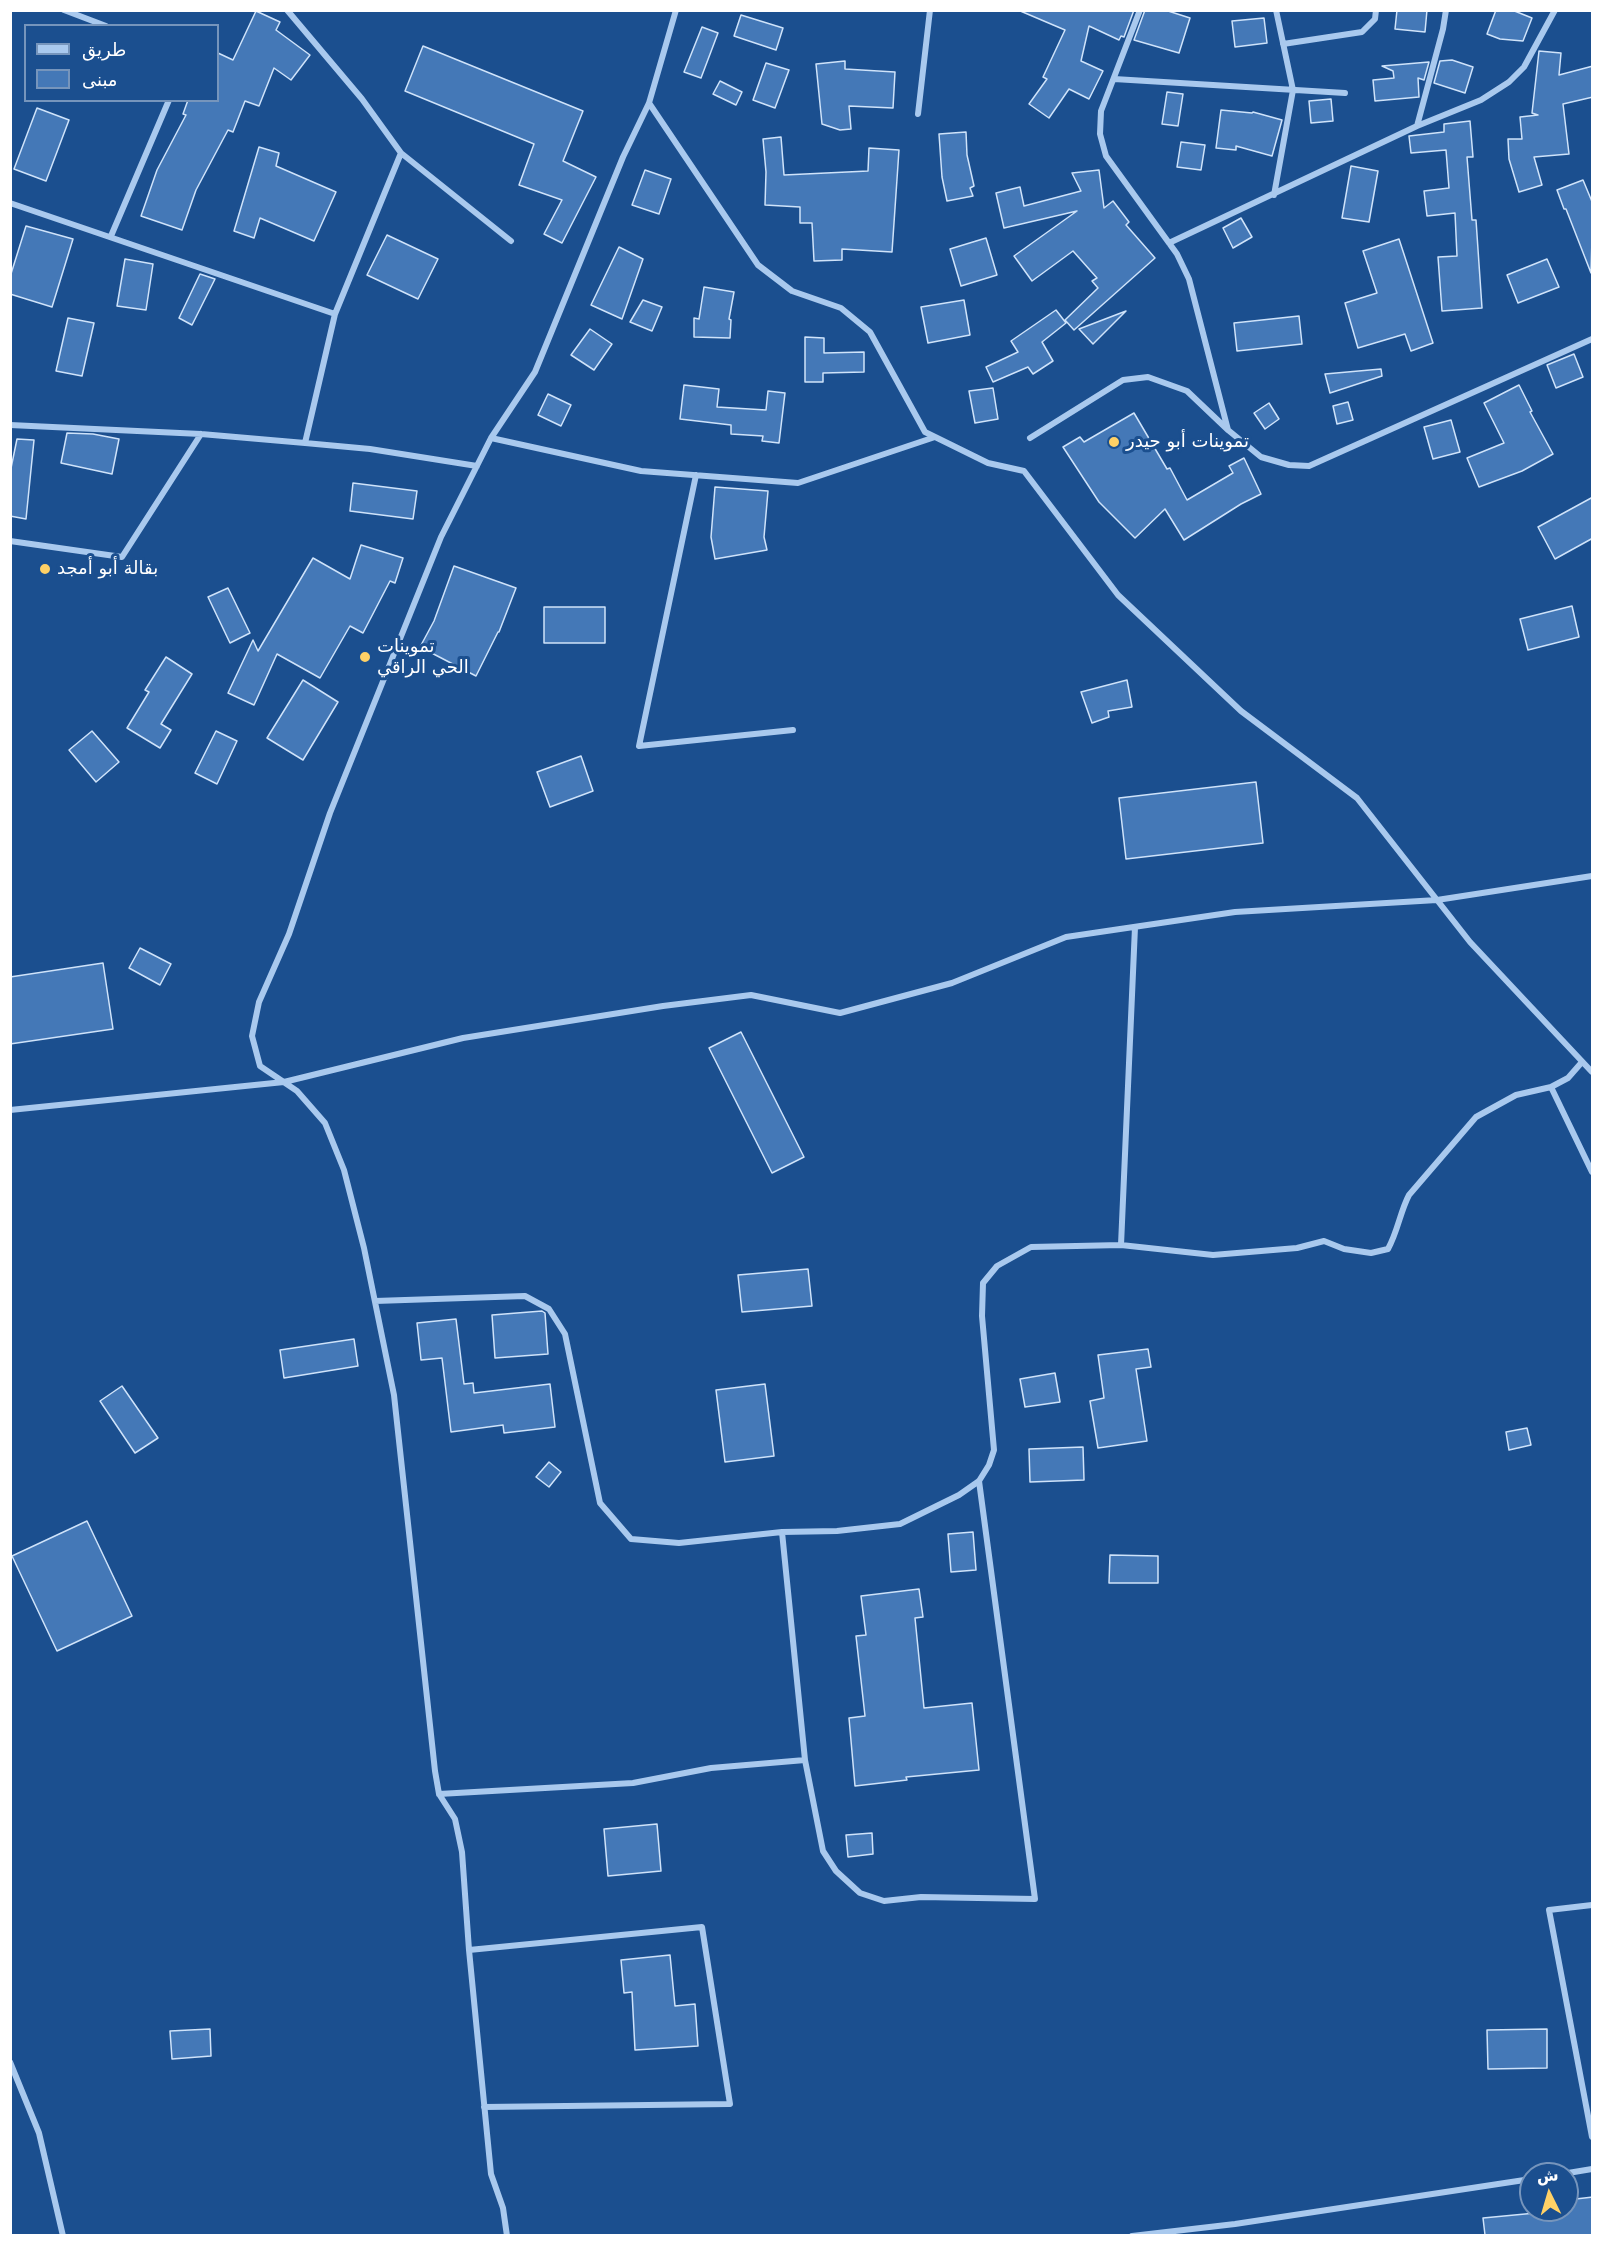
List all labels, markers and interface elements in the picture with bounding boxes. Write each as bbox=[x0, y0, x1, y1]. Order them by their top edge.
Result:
legend bbox=[24, 24, 219, 102]
text: طريق bbox=[82, 39, 126, 60]
text: مبنى bbox=[82, 69, 118, 90]
place label: تموينات أبو حيدر bbox=[1126, 431, 1249, 453]
marker: تموينات أبو حيدر bbox=[1107, 435, 1121, 449]
place label: بقالة أبو أمجد bbox=[57, 558, 158, 580]
marker: بقالة أبو أمجد bbox=[38, 562, 52, 576]
place label: تموينات الحي الراقي bbox=[377, 636, 469, 678]
marker: تموينات الحي الراقي bbox=[358, 650, 372, 664]
north arrow bbox=[1519, 2162, 1579, 2222]
text: ش bbox=[1536, 2165, 1559, 2186]

